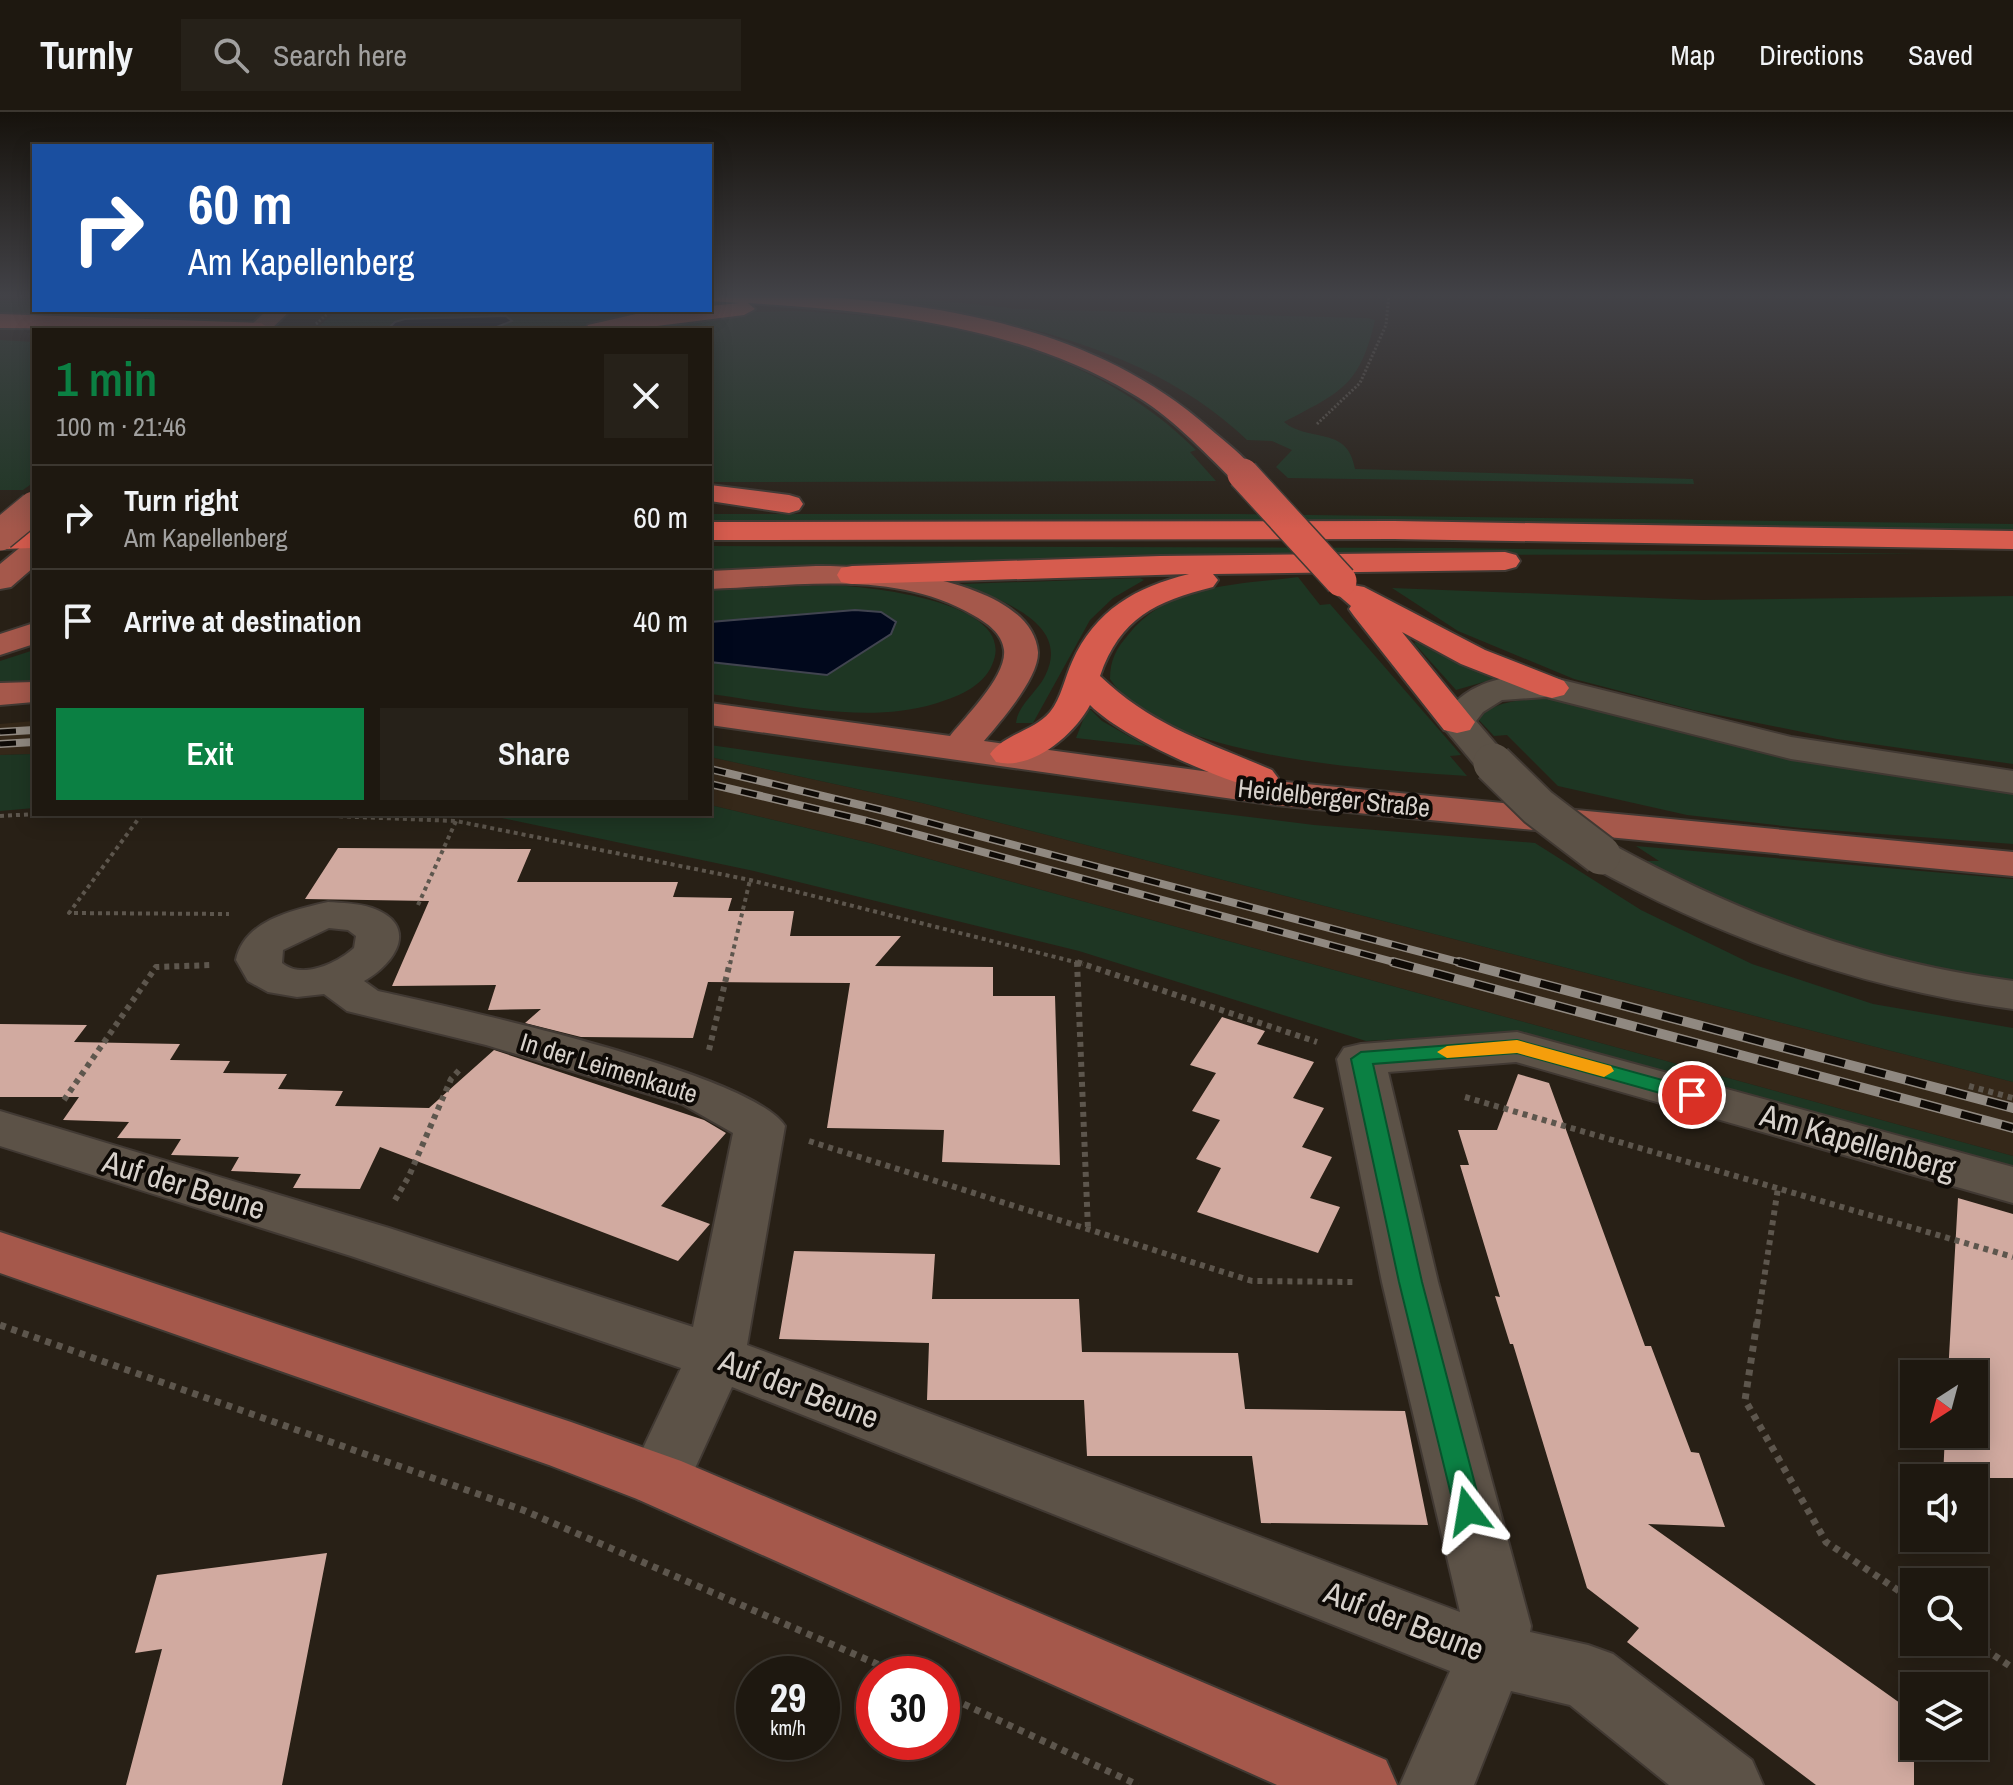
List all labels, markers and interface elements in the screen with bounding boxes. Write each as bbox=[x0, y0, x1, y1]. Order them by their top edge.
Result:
search box bbox=[181, 19, 741, 91]
text: Turnly bbox=[40, 30, 133, 81]
icon: search bbox=[209, 33, 253, 77]
text: Search here bbox=[273, 35, 407, 75]
text: Map bbox=[1671, 36, 1715, 74]
text: Directions bbox=[1759, 36, 1864, 74]
text: Saved bbox=[1908, 36, 1973, 74]
text: 60 m bbox=[188, 166, 293, 241]
icon: right bbox=[56, 176, 160, 280]
text: Am Kapellenberg bbox=[188, 238, 414, 286]
text: 1 min bbox=[56, 346, 157, 411]
button: close bbox=[604, 354, 688, 438]
text: 100 m · 21:46 bbox=[56, 409, 186, 444]
text: Turn right bbox=[124, 480, 238, 520]
icon: right bbox=[56, 495, 100, 539]
text: 60 m bbox=[633, 497, 688, 537]
text: Am Kapellenberg bbox=[124, 520, 288, 555]
icon: arrive bbox=[56, 599, 100, 643]
text: Arrive at destination bbox=[124, 601, 362, 641]
text: 40 m bbox=[633, 601, 688, 641]
button: Exit bbox=[56, 708, 364, 800]
button: Share bbox=[380, 708, 688, 800]
street label: Heidelberger Straße bbox=[1236, 770, 1432, 825]
street label: In der Leimenkaute bbox=[516, 1024, 702, 1111]
pin bbox=[1658, 1061, 1726, 1129]
icon: arrive bbox=[1670, 1073, 1714, 1117]
street label: Am Kapellenberg bbox=[1755, 1093, 1961, 1190]
street label: Auf der Beune bbox=[97, 1139, 271, 1230]
street label: Auf der Beune bbox=[712, 1338, 885, 1439]
north arrow bbox=[1900, 1360, 1988, 1448]
map controls bbox=[1900, 1360, 1988, 1760]
button: sound bbox=[1900, 1464, 1988, 1552]
position arrow bbox=[1426, 1469, 1510, 1553]
button: search bbox=[1900, 1568, 1988, 1656]
street label: Auf der Beune bbox=[1317, 1570, 1490, 1671]
speed limit sign: 30 bbox=[856, 1656, 960, 1760]
text: 29 bbox=[770, 1671, 806, 1724]
button: layers bbox=[1900, 1672, 1988, 1760]
text: km/h bbox=[770, 1714, 806, 1741]

